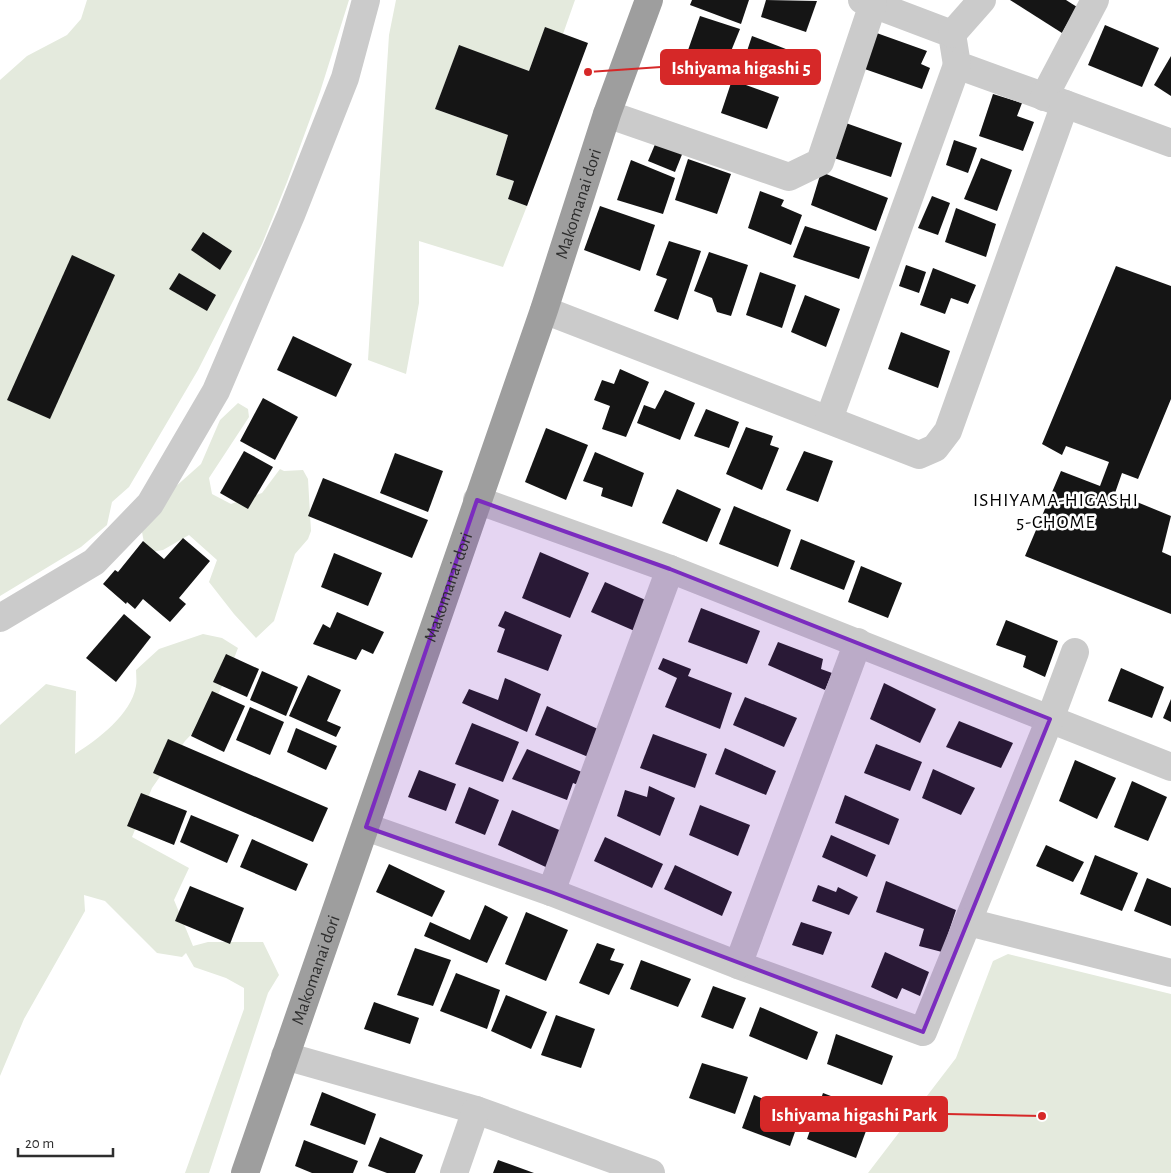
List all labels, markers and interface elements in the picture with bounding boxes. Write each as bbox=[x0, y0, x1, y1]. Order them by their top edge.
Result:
callout: Ishiyama higashi 5 bbox=[661, 50, 820, 84]
text: Ishiyama higashi 5 bbox=[671, 59, 811, 78]
street label: Makomanai dori bbox=[553, 147, 605, 261]
district label: ISHIYAMA-HIGASHI 5-CHOME bbox=[973, 491, 1139, 532]
street label: Makomanai dori bbox=[422, 530, 476, 645]
street label: Makomanai dori bbox=[289, 913, 344, 1027]
callout: Ishiyama higashi Park bbox=[761, 1097, 947, 1131]
text: Ishiyama higashi Park bbox=[771, 1106, 938, 1125]
scale bar bbox=[18, 1126, 112, 1158]
text: 20 m bbox=[25, 1136, 54, 1151]

